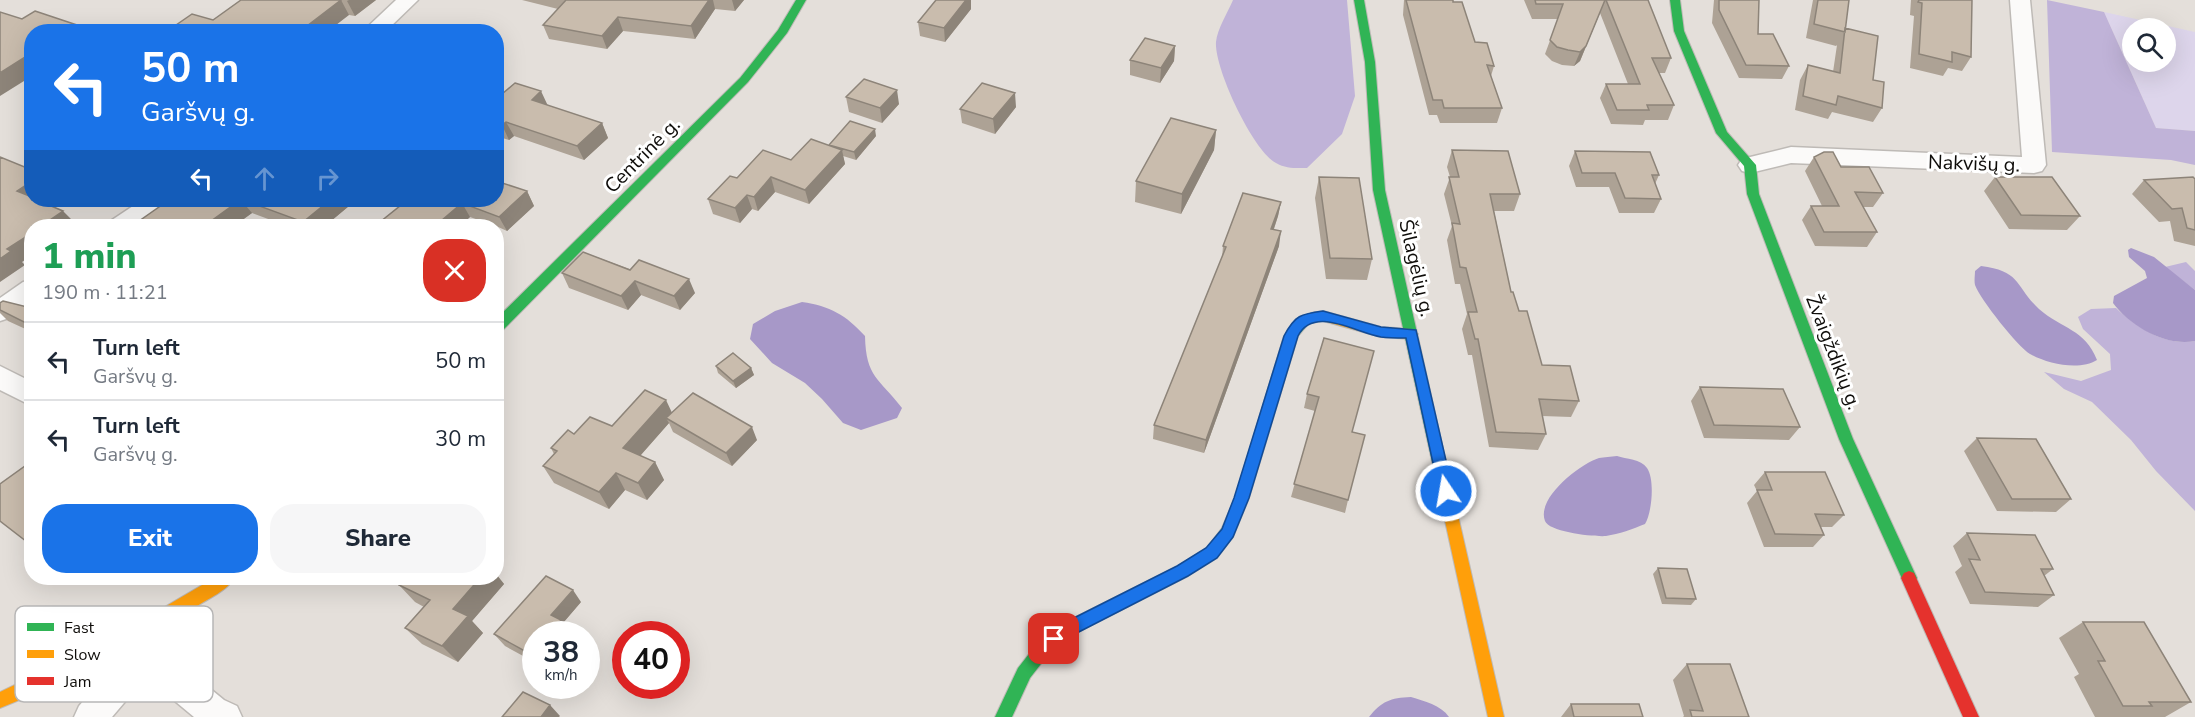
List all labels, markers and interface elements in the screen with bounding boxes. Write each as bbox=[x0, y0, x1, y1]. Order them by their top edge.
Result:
map controls bbox=[2122, 18, 2176, 72]
button: search bbox=[2122, 18, 2176, 72]
text: 50 m bbox=[141, 40, 240, 97]
icon: left bbox=[42, 48, 120, 126]
text: Garšvų g. bbox=[141, 94, 255, 131]
street label: Centrinė g. bbox=[599, 112, 686, 199]
street label: Nakvišų g. bbox=[1927, 148, 2021, 179]
icon: left bbox=[185, 162, 218, 195]
icon: ahead bbox=[248, 162, 281, 195]
icon: right bbox=[311, 162, 344, 195]
street label: Šilagėlių g. bbox=[1392, 217, 1441, 319]
text: 1 min bbox=[42, 232, 137, 281]
button: close bbox=[423, 239, 486, 302]
text: 190 m · 11:21 bbox=[42, 279, 168, 306]
street label: Žvaigždikių g. bbox=[1799, 291, 1868, 413]
text: Turn left bbox=[93, 333, 180, 363]
icon: left bbox=[42, 345, 75, 378]
text: 50 m bbox=[435, 346, 486, 376]
text: Garšvų g. bbox=[93, 363, 178, 390]
text: Turn left bbox=[93, 411, 180, 441]
icon: left bbox=[42, 423, 75, 456]
text: 30 m bbox=[435, 424, 486, 454]
text: Garšvų g. bbox=[93, 441, 178, 468]
position arrow bbox=[1414, 459, 1478, 523]
button: Exit bbox=[42, 504, 258, 573]
button: Share bbox=[270, 504, 486, 573]
legend bbox=[15, 606, 213, 702]
pin bbox=[1028, 613, 1079, 664]
text: Fast bbox=[64, 617, 95, 639]
speed limit sign: 40 bbox=[612, 621, 690, 699]
icon: arrive bbox=[1037, 622, 1070, 655]
text: 38 bbox=[543, 632, 579, 673]
text: Slow bbox=[64, 644, 101, 666]
text: km/h bbox=[544, 665, 578, 685]
text: Jam bbox=[63, 671, 91, 693]

